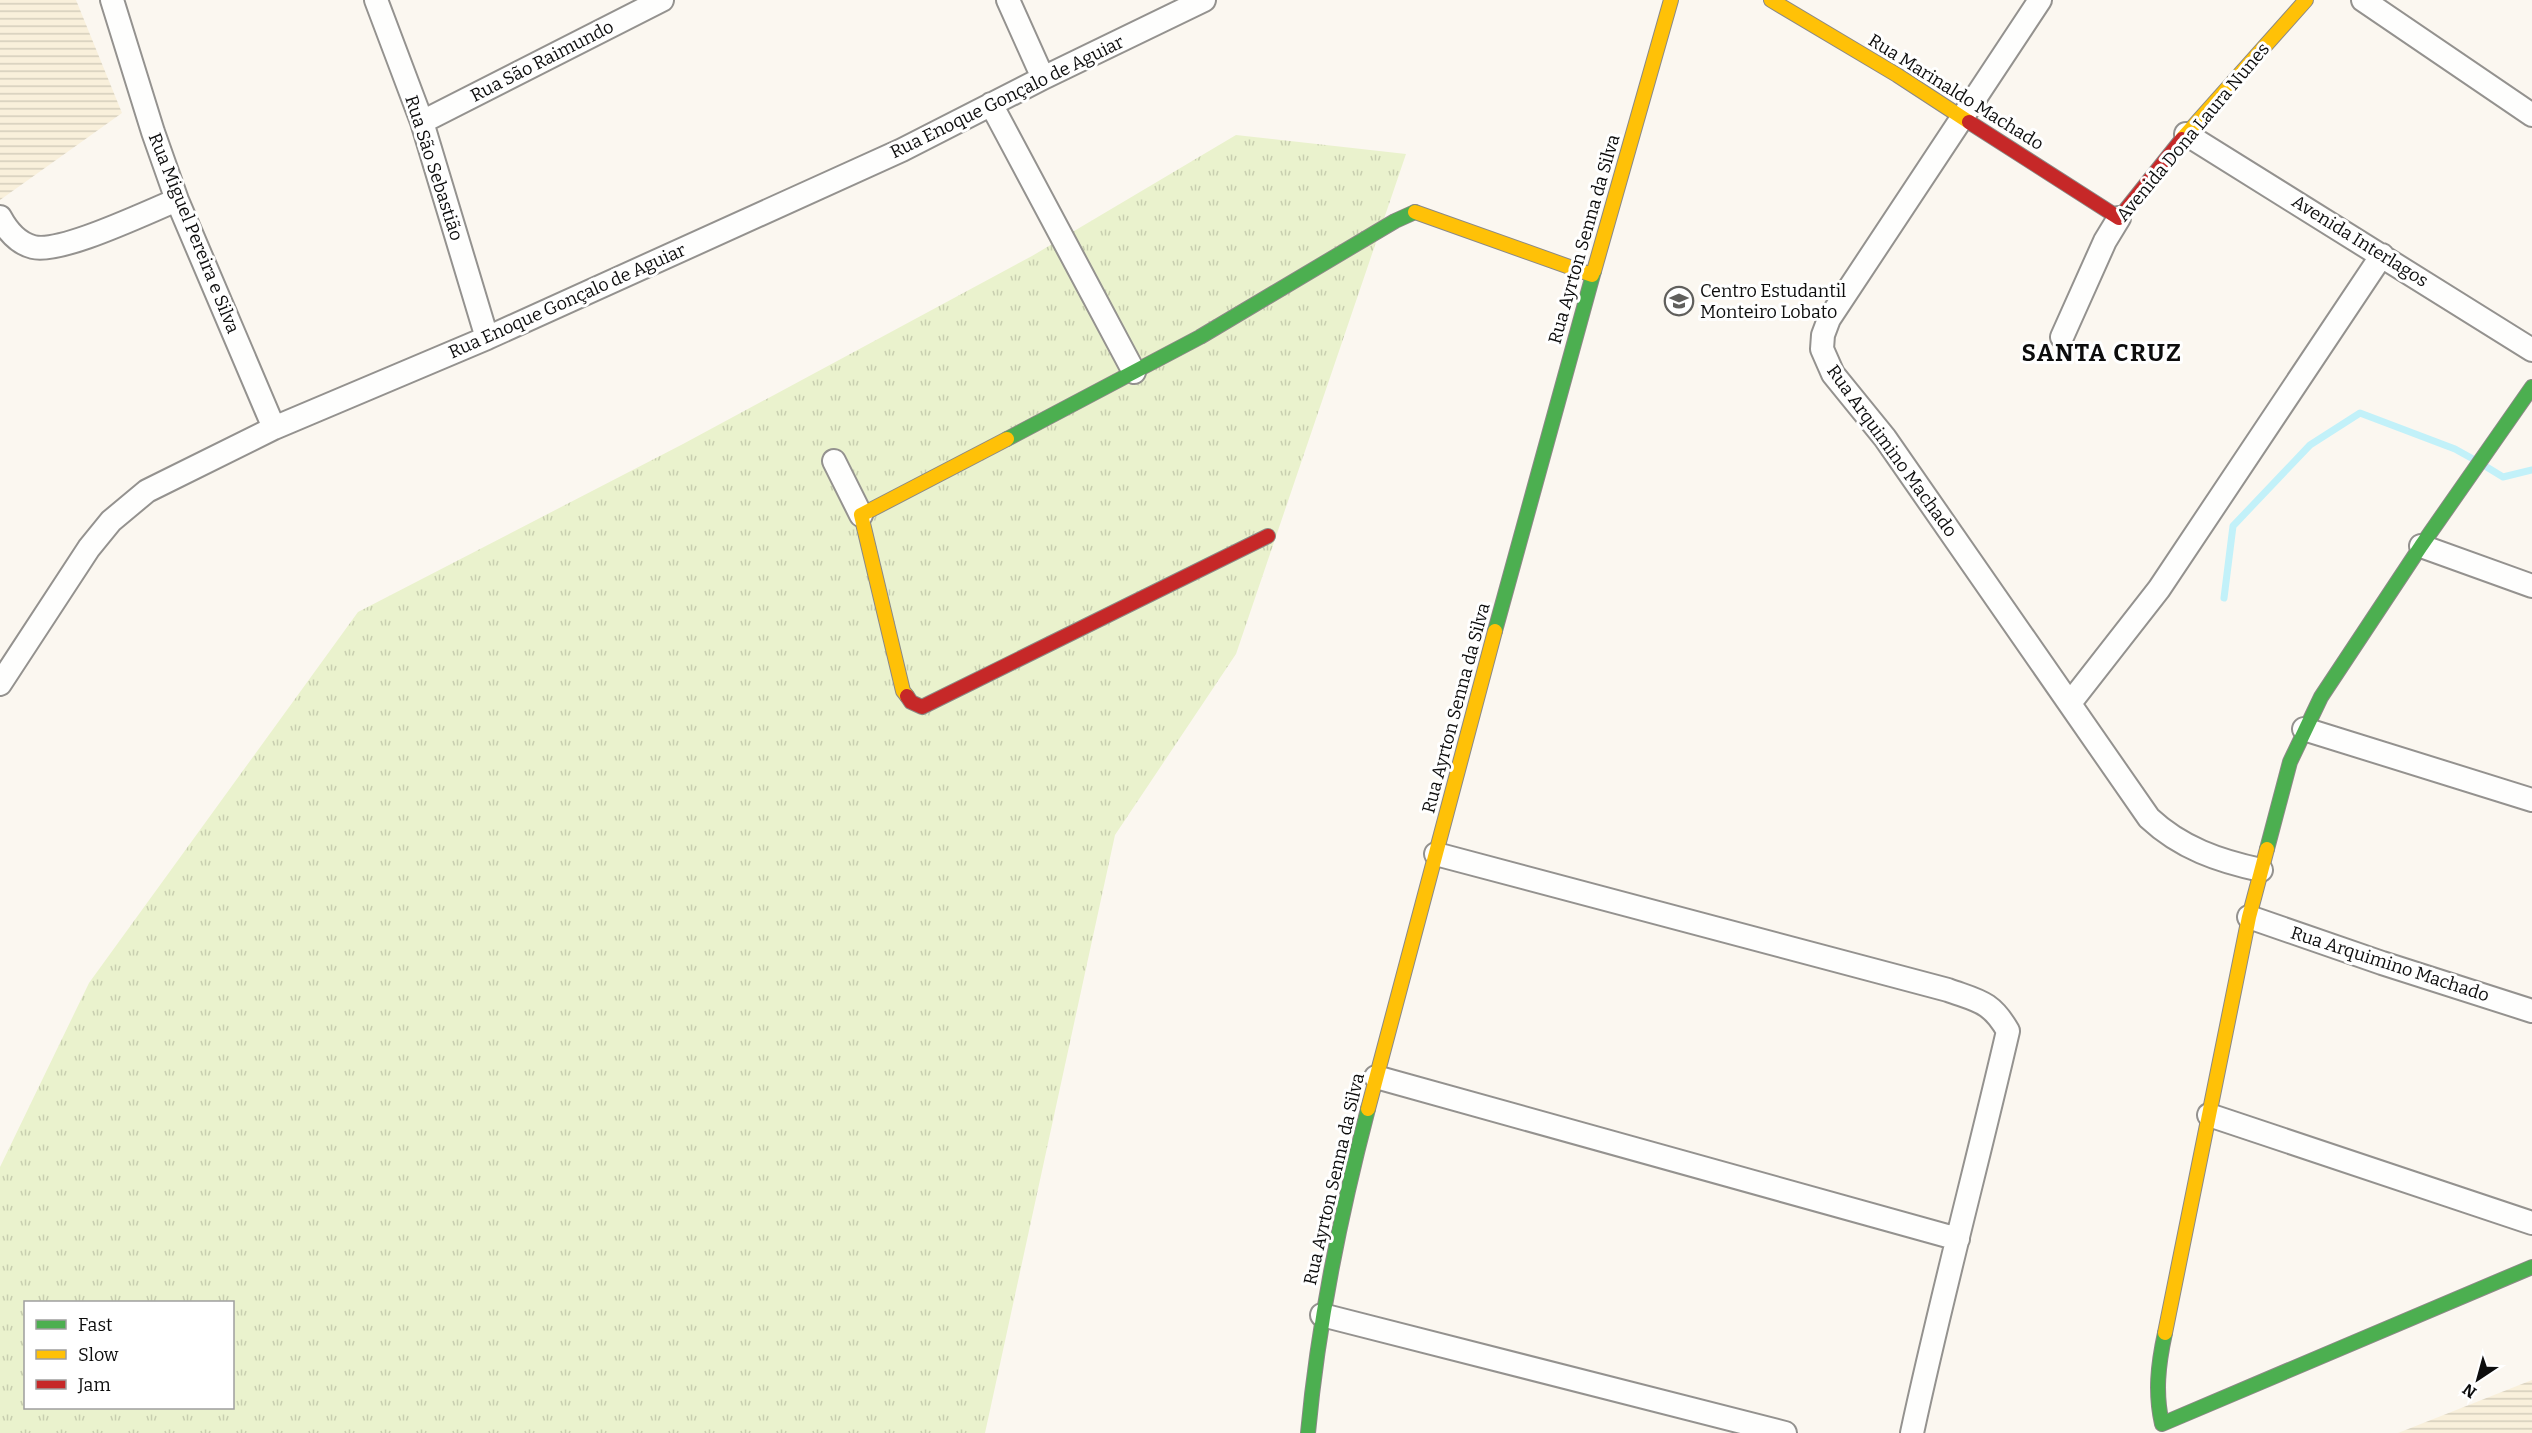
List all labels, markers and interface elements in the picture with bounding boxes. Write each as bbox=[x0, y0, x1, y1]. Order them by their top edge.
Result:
street label: Rua São Raimundo bbox=[467, 15, 617, 107]
street label: Rua Marinaldo Machado bbox=[1864, 29, 2048, 155]
street label: Rua Enoque Gonçalo de Aguiar bbox=[887, 31, 1127, 163]
street label: Avenida Dona Laura Nunes bbox=[2112, 38, 2274, 226]
street label: Rua São Sebastião bbox=[400, 93, 468, 243]
street label: Rua Miguel Pereira e Silva bbox=[144, 130, 244, 337]
street label: Rua Ayrton Senna da Silva bbox=[1544, 132, 1625, 346]
street label: Avenida Interlagos bbox=[2288, 190, 2432, 292]
street label: Rua Enoque Gonçalo de Aguiar bbox=[445, 239, 689, 363]
place label: Centro Estudantil Monteiro Lobato bbox=[1700, 280, 1846, 323]
school or university icon: Centro Estudantil Monteiro Lobato bbox=[1663, 285, 1695, 317]
district label: SANTA CRUZ bbox=[2022, 339, 2182, 367]
street label: Rua Arquimino Machado bbox=[1822, 361, 1962, 541]
street label: Rua Ayrton Senna da Silva bbox=[1417, 600, 1495, 816]
street label: Rua Arquimino Machado bbox=[2288, 921, 2492, 1007]
street label: Rua Ayrton Senna da Silva bbox=[1299, 1071, 1369, 1287]
legend bbox=[24, 1301, 234, 1409]
text: Fast bbox=[78, 1314, 113, 1336]
text: Slow bbox=[78, 1344, 119, 1366]
north arrow bbox=[2448, 1349, 2508, 1409]
text: Jam bbox=[77, 1374, 111, 1396]
text: N bbox=[2459, 1379, 2480, 1402]

